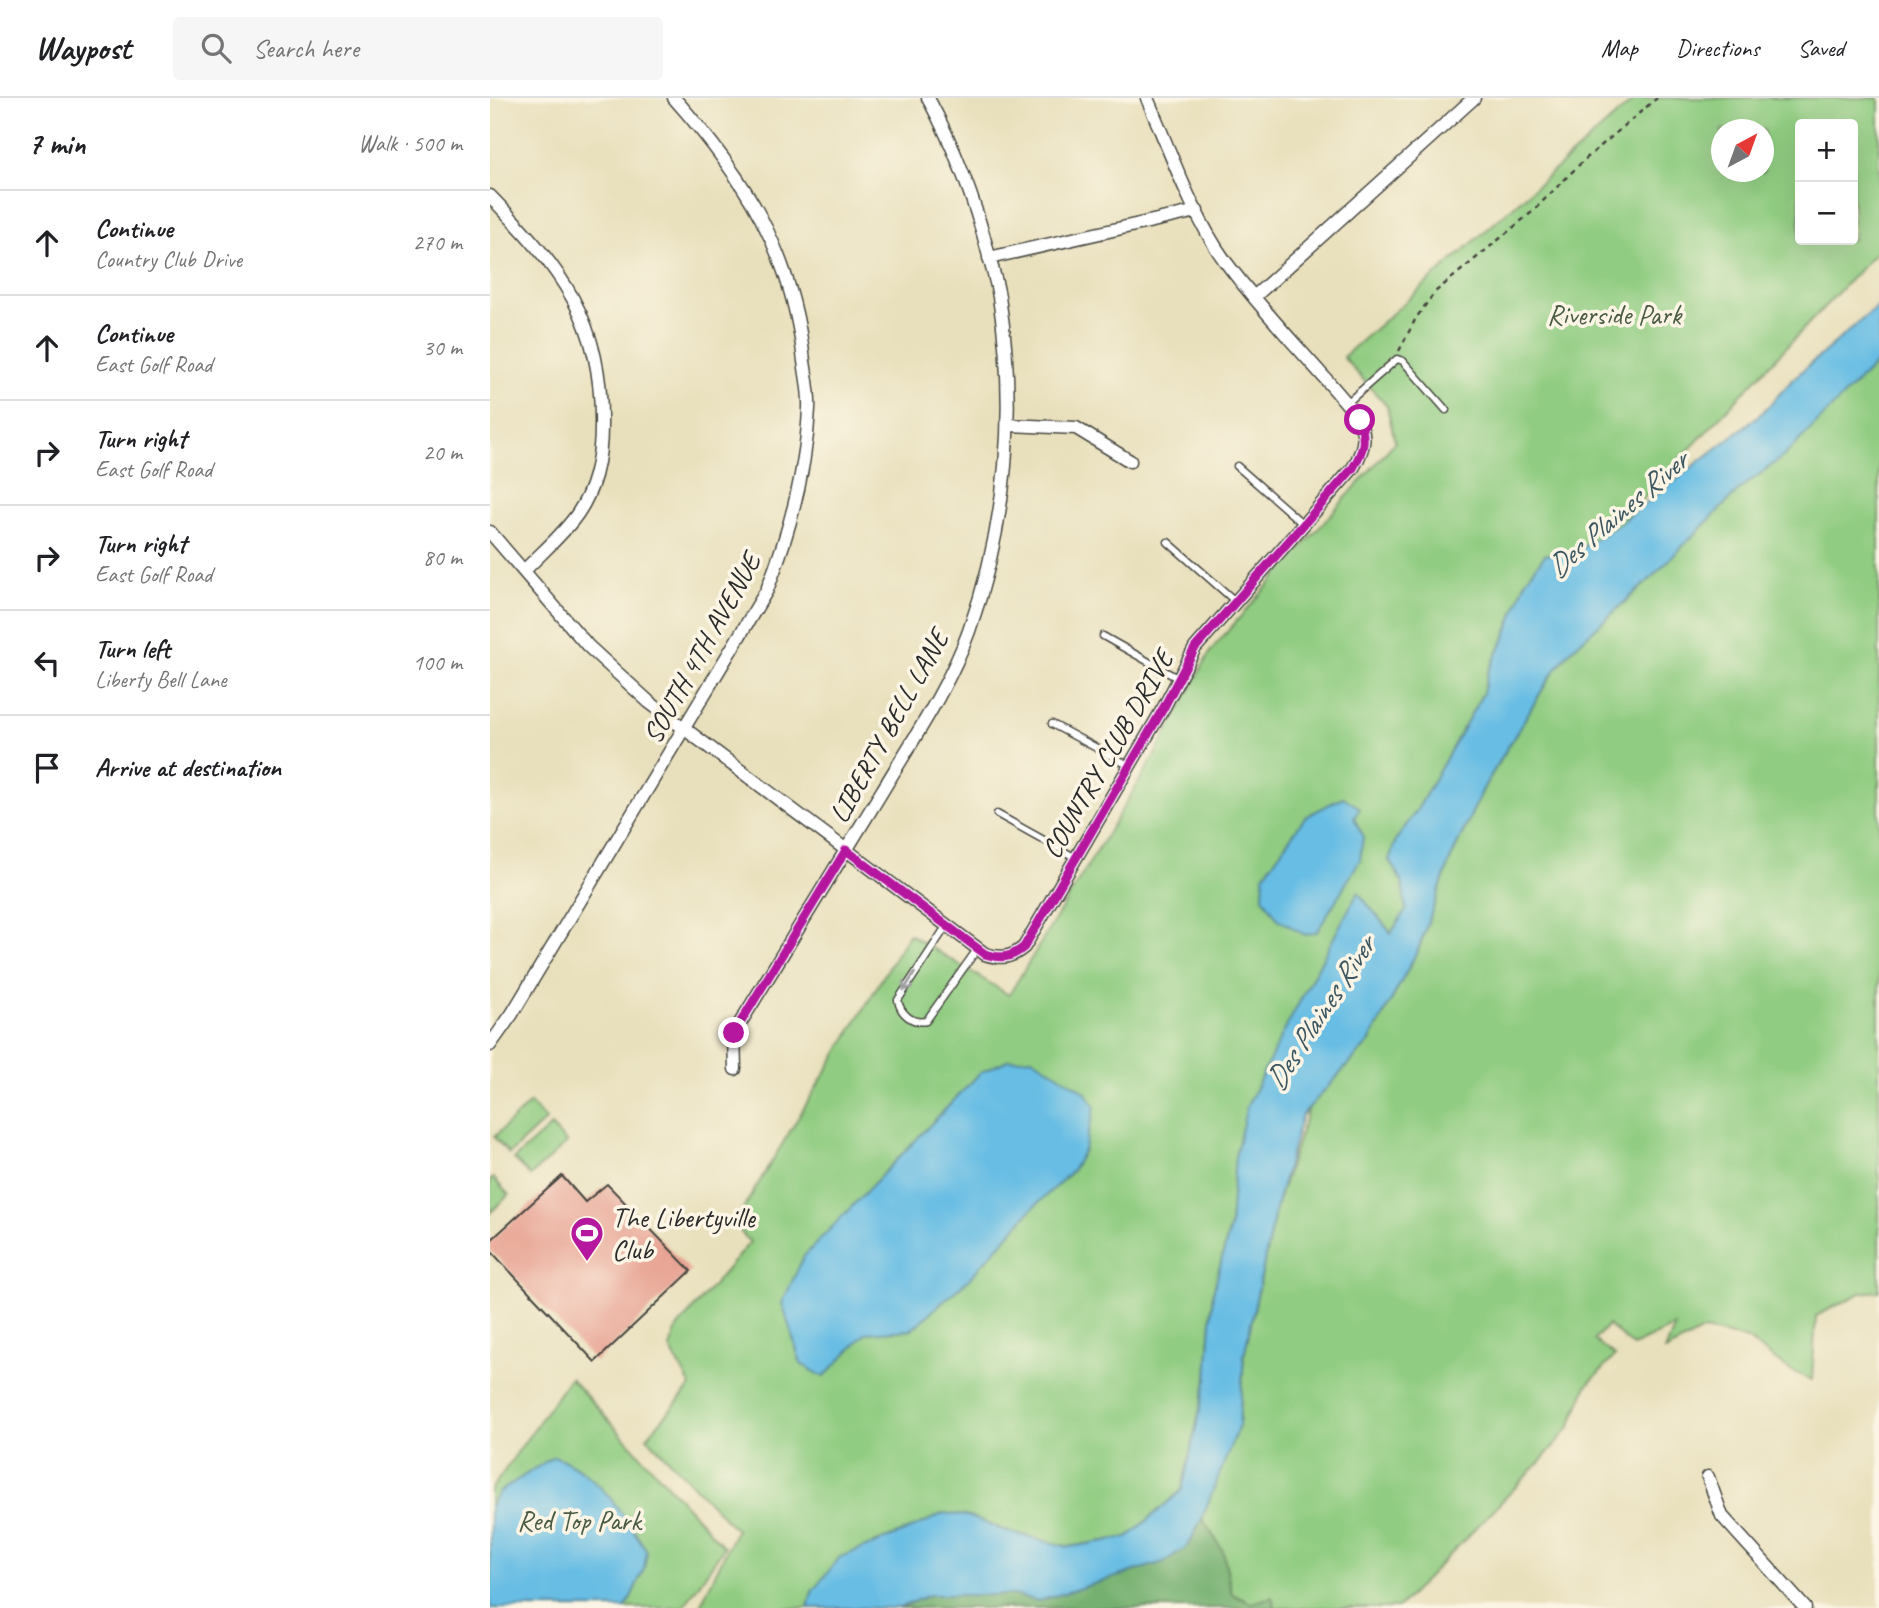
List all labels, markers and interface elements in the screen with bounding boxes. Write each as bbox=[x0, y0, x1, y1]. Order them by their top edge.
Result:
search box bbox=[173, 17, 663, 80]
text: Waypost bbox=[35, 27, 131, 69]
icon: search bbox=[197, 29, 235, 67]
text: Search here bbox=[253, 32, 359, 65]
text: Map bbox=[1601, 33, 1638, 63]
text: Directions bbox=[1676, 33, 1759, 63]
text: Saved bbox=[1797, 33, 1844, 63]
north arrow bbox=[1711, 119, 1774, 182]
map controls bbox=[1795, 119, 1858, 245]
button: + bbox=[1795, 119, 1858, 182]
text: 7 min bbox=[28, 125, 85, 163]
text: Walk · 500 m bbox=[358, 129, 462, 158]
button: − bbox=[1795, 182, 1858, 245]
text: Continue bbox=[95, 212, 173, 245]
icon: ahead bbox=[28, 224, 66, 262]
text: 270 m bbox=[413, 228, 462, 257]
text: Country Club Drive bbox=[95, 245, 242, 274]
park label: Riverside Park bbox=[1547, 297, 1683, 332]
text: Continue bbox=[95, 317, 173, 350]
icon: ahead bbox=[28, 329, 66, 367]
text: 30 m bbox=[423, 333, 462, 362]
text: East Golf Road bbox=[95, 350, 212, 379]
route start bbox=[1344, 404, 1375, 435]
text: Turn right bbox=[95, 422, 186, 455]
icon: right bbox=[28, 434, 66, 472]
text: 20 m bbox=[423, 438, 462, 467]
water label: Des Plaines River bbox=[1539, 439, 1699, 586]
text: East Golf Road bbox=[95, 455, 212, 484]
text: Turn right bbox=[95, 527, 186, 560]
icon: right bbox=[28, 539, 66, 577]
text: 80 m bbox=[423, 543, 462, 572]
street label: SOUTH 4TH AVENUE bbox=[635, 544, 770, 749]
text: East Golf Road bbox=[95, 560, 212, 589]
street label: LIBERTY BELL LANE bbox=[821, 621, 958, 829]
text: Turn left bbox=[95, 632, 170, 665]
street label: COUNTRY CLUB DRIVE bbox=[1034, 641, 1183, 864]
icon: left bbox=[28, 644, 66, 682]
text: 100 m bbox=[413, 648, 462, 677]
text: Liberty Bell Lane bbox=[95, 665, 227, 694]
icon: arrive bbox=[28, 749, 66, 787]
text: Arrive at destination bbox=[95, 751, 281, 784]
water label: Des Plaines River bbox=[1256, 925, 1386, 1097]
one-way arrow bbox=[902, 972, 916, 992]
route end bbox=[718, 1017, 749, 1048]
place label: The Libertyville Club bbox=[612, 1200, 757, 1267]
sports icon: The Libertyville Club bbox=[568, 1214, 606, 1263]
park label: Red Top Park bbox=[517, 1503, 643, 1538]

